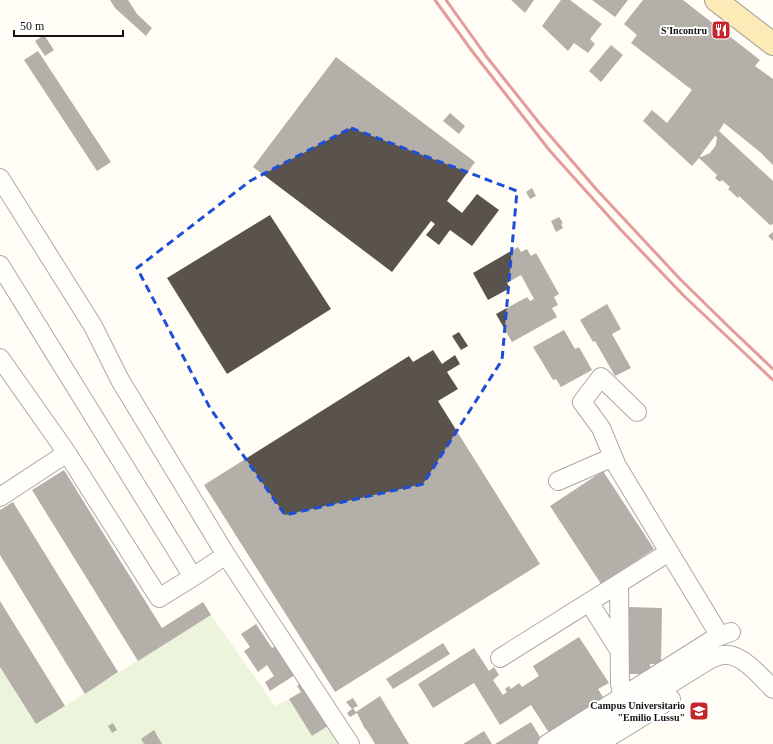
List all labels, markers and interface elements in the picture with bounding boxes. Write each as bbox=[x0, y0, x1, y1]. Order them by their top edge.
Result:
scale bar bbox=[14, 12, 123, 38]
text: 50 m bbox=[20, 19, 45, 33]
restaurant icon: S'Incontru bbox=[710, 19, 732, 41]
place label: S'Incontru bbox=[661, 25, 707, 36]
place label: Campus Universitario "Emilio Lussu" bbox=[590, 700, 685, 723]
school or university icon: Campus Universitario "Emilio Lussu" bbox=[688, 700, 710, 722]

